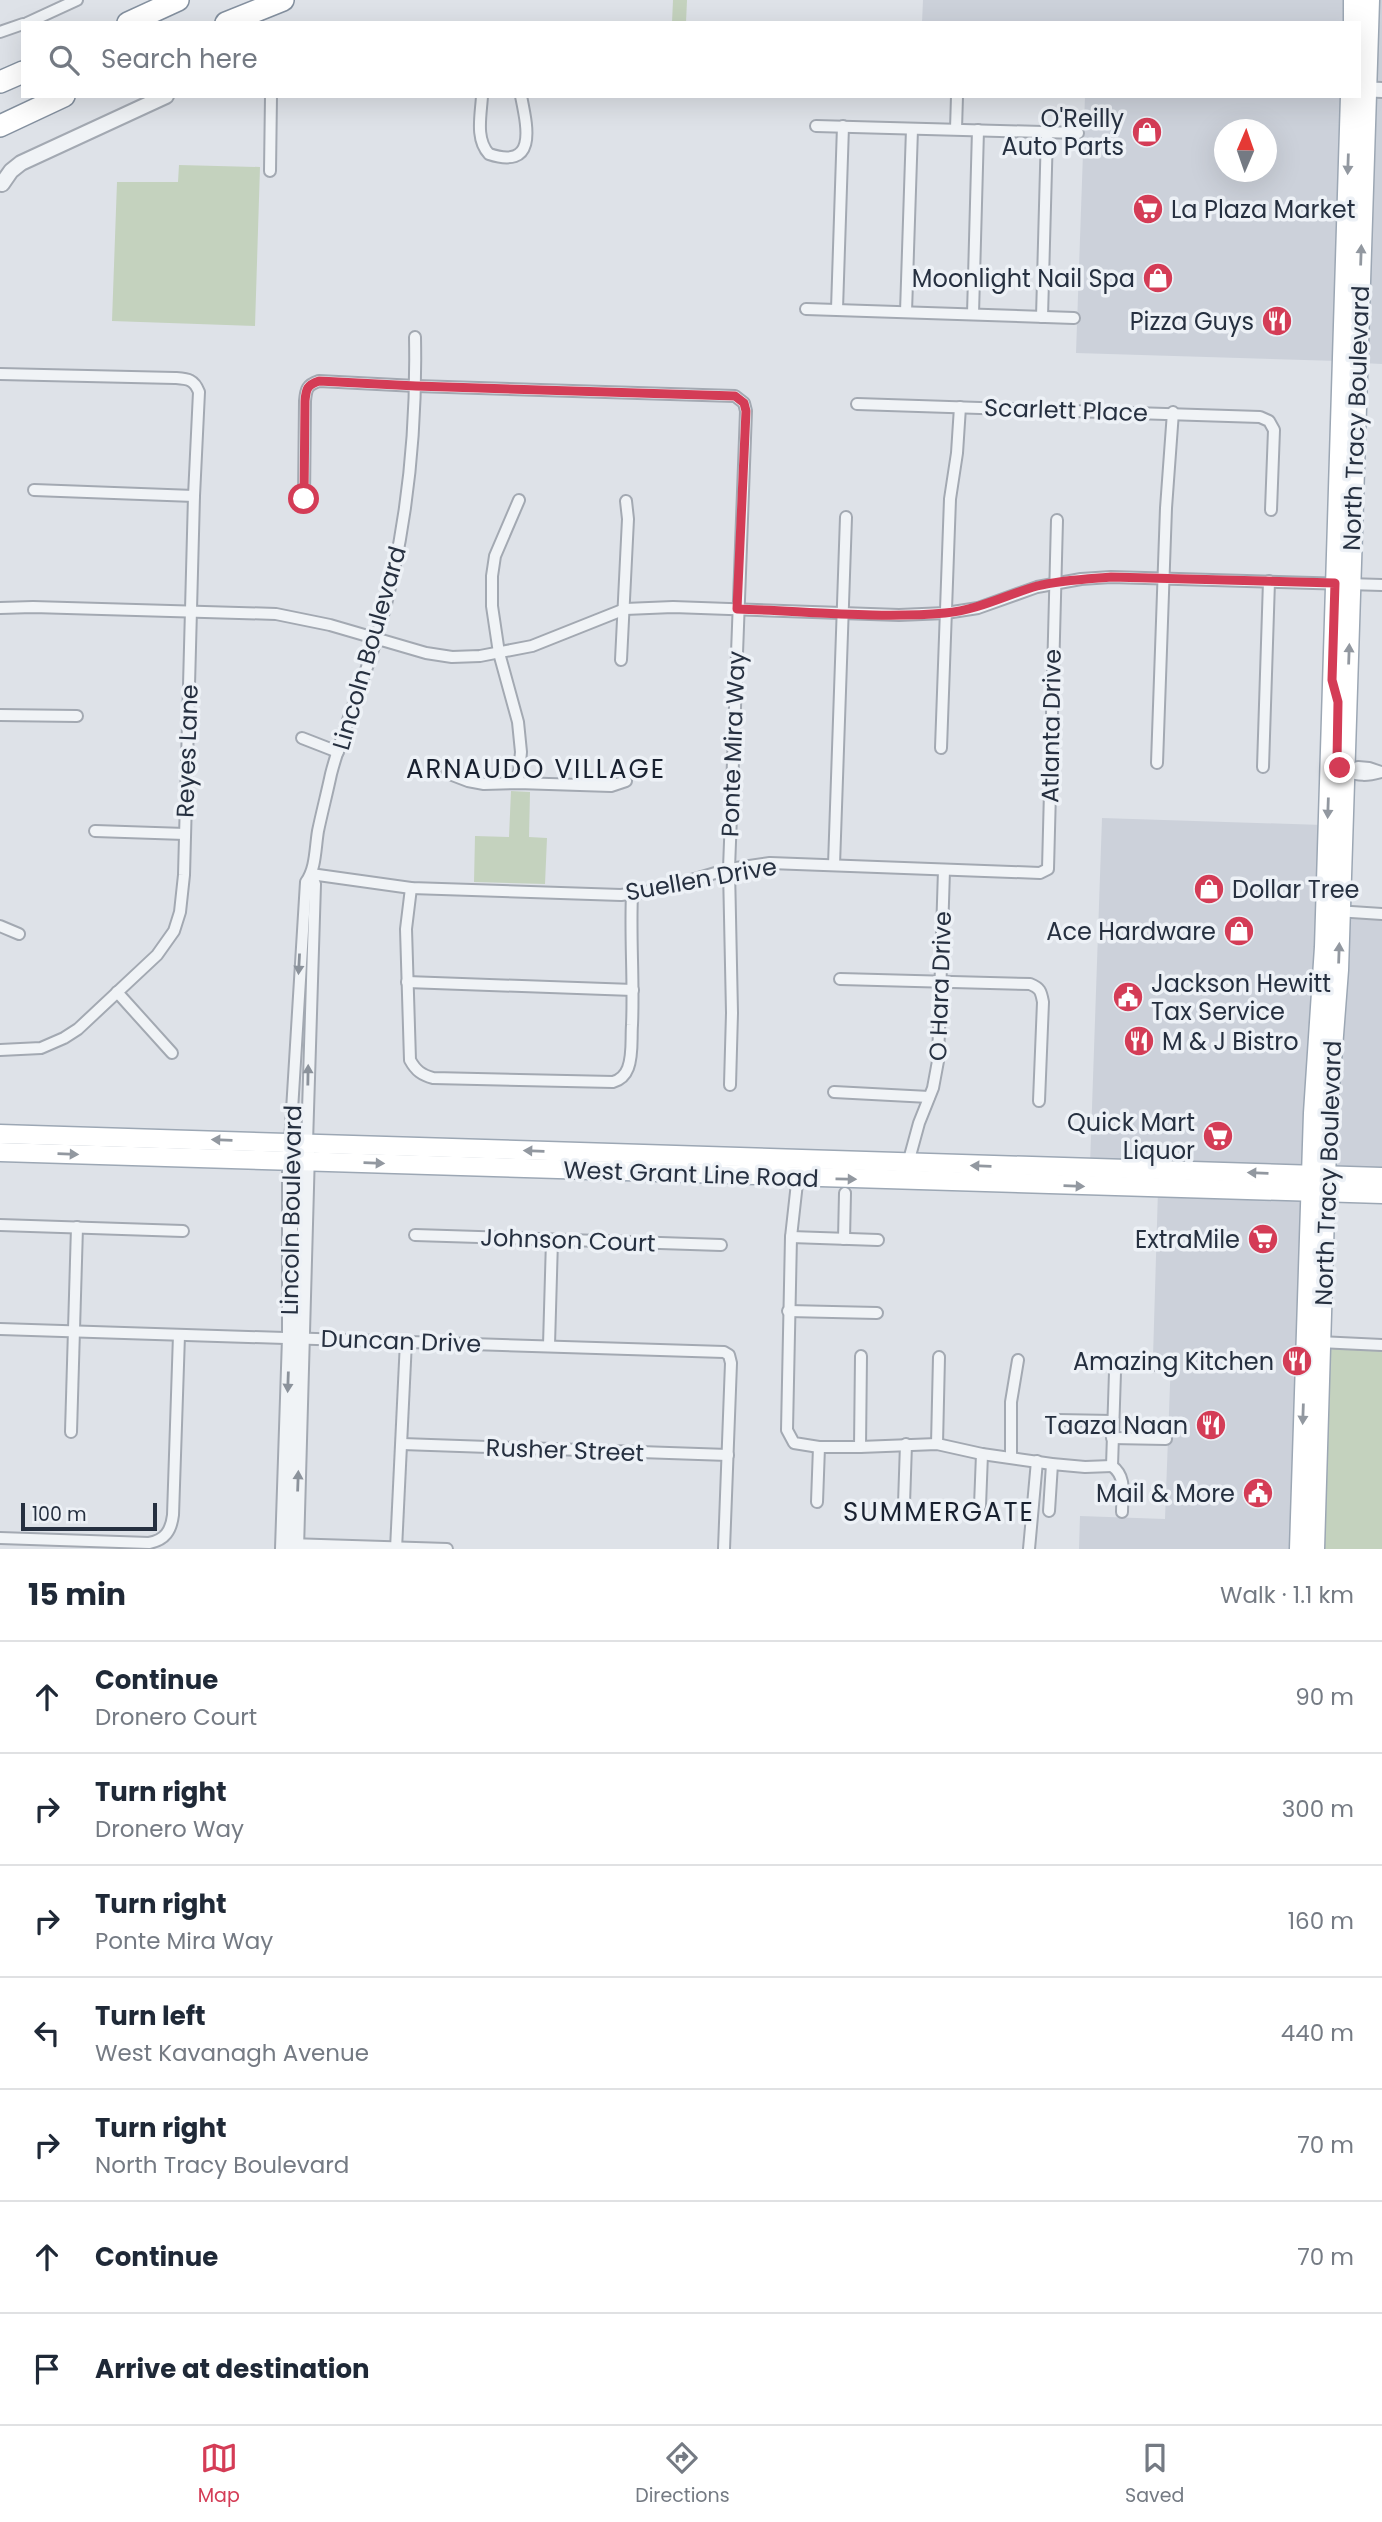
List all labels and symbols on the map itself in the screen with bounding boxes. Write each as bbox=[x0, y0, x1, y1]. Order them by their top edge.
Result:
place label: O'Reilly Auto Parts bbox=[1002, 102, 1124, 163]
shop icon: O'Reilly Auto Parts bbox=[1130, 115, 1164, 149]
north arrow bbox=[1214, 119, 1277, 182]
one-way arrow bbox=[1343, 154, 1354, 176]
supermarket icon: La Plaza Market bbox=[1131, 192, 1165, 226]
place label: La Plaza Market bbox=[1171, 193, 1355, 226]
one-way arrow bbox=[1356, 244, 1367, 266]
shop icon: Moonlight Nail Spa bbox=[1141, 261, 1175, 295]
place label: Moonlight Nail Spa bbox=[912, 262, 1135, 295]
street label: North Tracy Boulevard bbox=[1335, 285, 1377, 551]
restaurant icon: Pizza Guys bbox=[1260, 304, 1294, 338]
place label: Pizza Guys bbox=[1130, 305, 1254, 338]
street label: Scarlett Place bbox=[983, 391, 1149, 429]
route start bbox=[288, 483, 319, 514]
street label: Lincoln Boulevard bbox=[324, 542, 414, 754]
one-way arrow bbox=[1343, 643, 1355, 665]
street label: Atlanta Drive bbox=[1033, 649, 1069, 803]
street label: Ponte Mira Way bbox=[713, 650, 753, 837]
street label: Reyes Lane bbox=[168, 684, 206, 818]
district label: ARNAUDO VILLAGE bbox=[406, 751, 666, 787]
route end bbox=[1324, 752, 1355, 783]
one-way arrow bbox=[1323, 797, 1334, 819]
street label: Suellen Drive bbox=[623, 849, 779, 909]
shop icon: Dollar Tree bbox=[1192, 872, 1226, 906]
place label: Dollar Tree bbox=[1232, 873, 1359, 906]
street label: O Hara Drive bbox=[921, 911, 959, 1061]
shop icon: Ace Hardware bbox=[1222, 914, 1256, 948]
place label: Ace Hardware bbox=[1046, 915, 1216, 948]
one-way arrow bbox=[1334, 942, 1345, 964]
one-way arrow bbox=[294, 954, 305, 976]
place label: Jackson Hewitt Tax Service bbox=[1151, 967, 1331, 1028]
public building icon: Jackson Hewitt Tax Service bbox=[1111, 980, 1145, 1014]
restaurant icon: M & J Bistro bbox=[1122, 1024, 1156, 1058]
place label: M & J Bistro bbox=[1162, 1025, 1299, 1058]
street label: North Tracy Boulevard bbox=[1307, 1040, 1349, 1306]
one-way arrow bbox=[303, 1064, 314, 1086]
street label: Lincoln Boulevard bbox=[273, 1105, 309, 1315]
place label: Quick Mart Liquor bbox=[1067, 1106, 1195, 1167]
supermarket icon: Quick Mart Liquor bbox=[1201, 1119, 1235, 1153]
one-way arrow bbox=[210, 1135, 232, 1146]
one-way arrow bbox=[522, 1145, 544, 1157]
one-way arrow bbox=[57, 1149, 79, 1160]
street label: West Grant Line Road bbox=[563, 1153, 819, 1195]
one-way arrow bbox=[363, 1158, 385, 1169]
one-way arrow bbox=[970, 1160, 992, 1171]
one-way arrow bbox=[1247, 1168, 1269, 1179]
one-way arrow bbox=[836, 1173, 858, 1185]
one-way arrow bbox=[1063, 1180, 1085, 1191]
street label: Johnson Court bbox=[480, 1220, 656, 1260]
supermarket icon: ExtraMile bbox=[1246, 1222, 1280, 1256]
place label: ExtraMile bbox=[1135, 1223, 1240, 1256]
street label: Duncan Drive bbox=[320, 1322, 482, 1360]
restaurant icon: Amazing Kitchen bbox=[1280, 1344, 1314, 1378]
place label: Amazing Kitchen bbox=[1073, 1345, 1274, 1378]
one-way arrow bbox=[283, 1372, 294, 1394]
one-way arrow bbox=[1298, 1404, 1309, 1426]
restaurant icon: Taaza Naan bbox=[1194, 1408, 1228, 1442]
place label: Taaza Naan bbox=[1044, 1409, 1188, 1442]
street label: Rusher Street bbox=[485, 1431, 645, 1469]
one-way arrow bbox=[292, 1470, 303, 1492]
public building icon: Mail & More bbox=[1241, 1476, 1275, 1510]
place label: Mail & More bbox=[1096, 1477, 1235, 1510]
district label: SUMMERGATE bbox=[843, 1494, 1035, 1530]
scale bar bbox=[21, 1500, 158, 1532]

